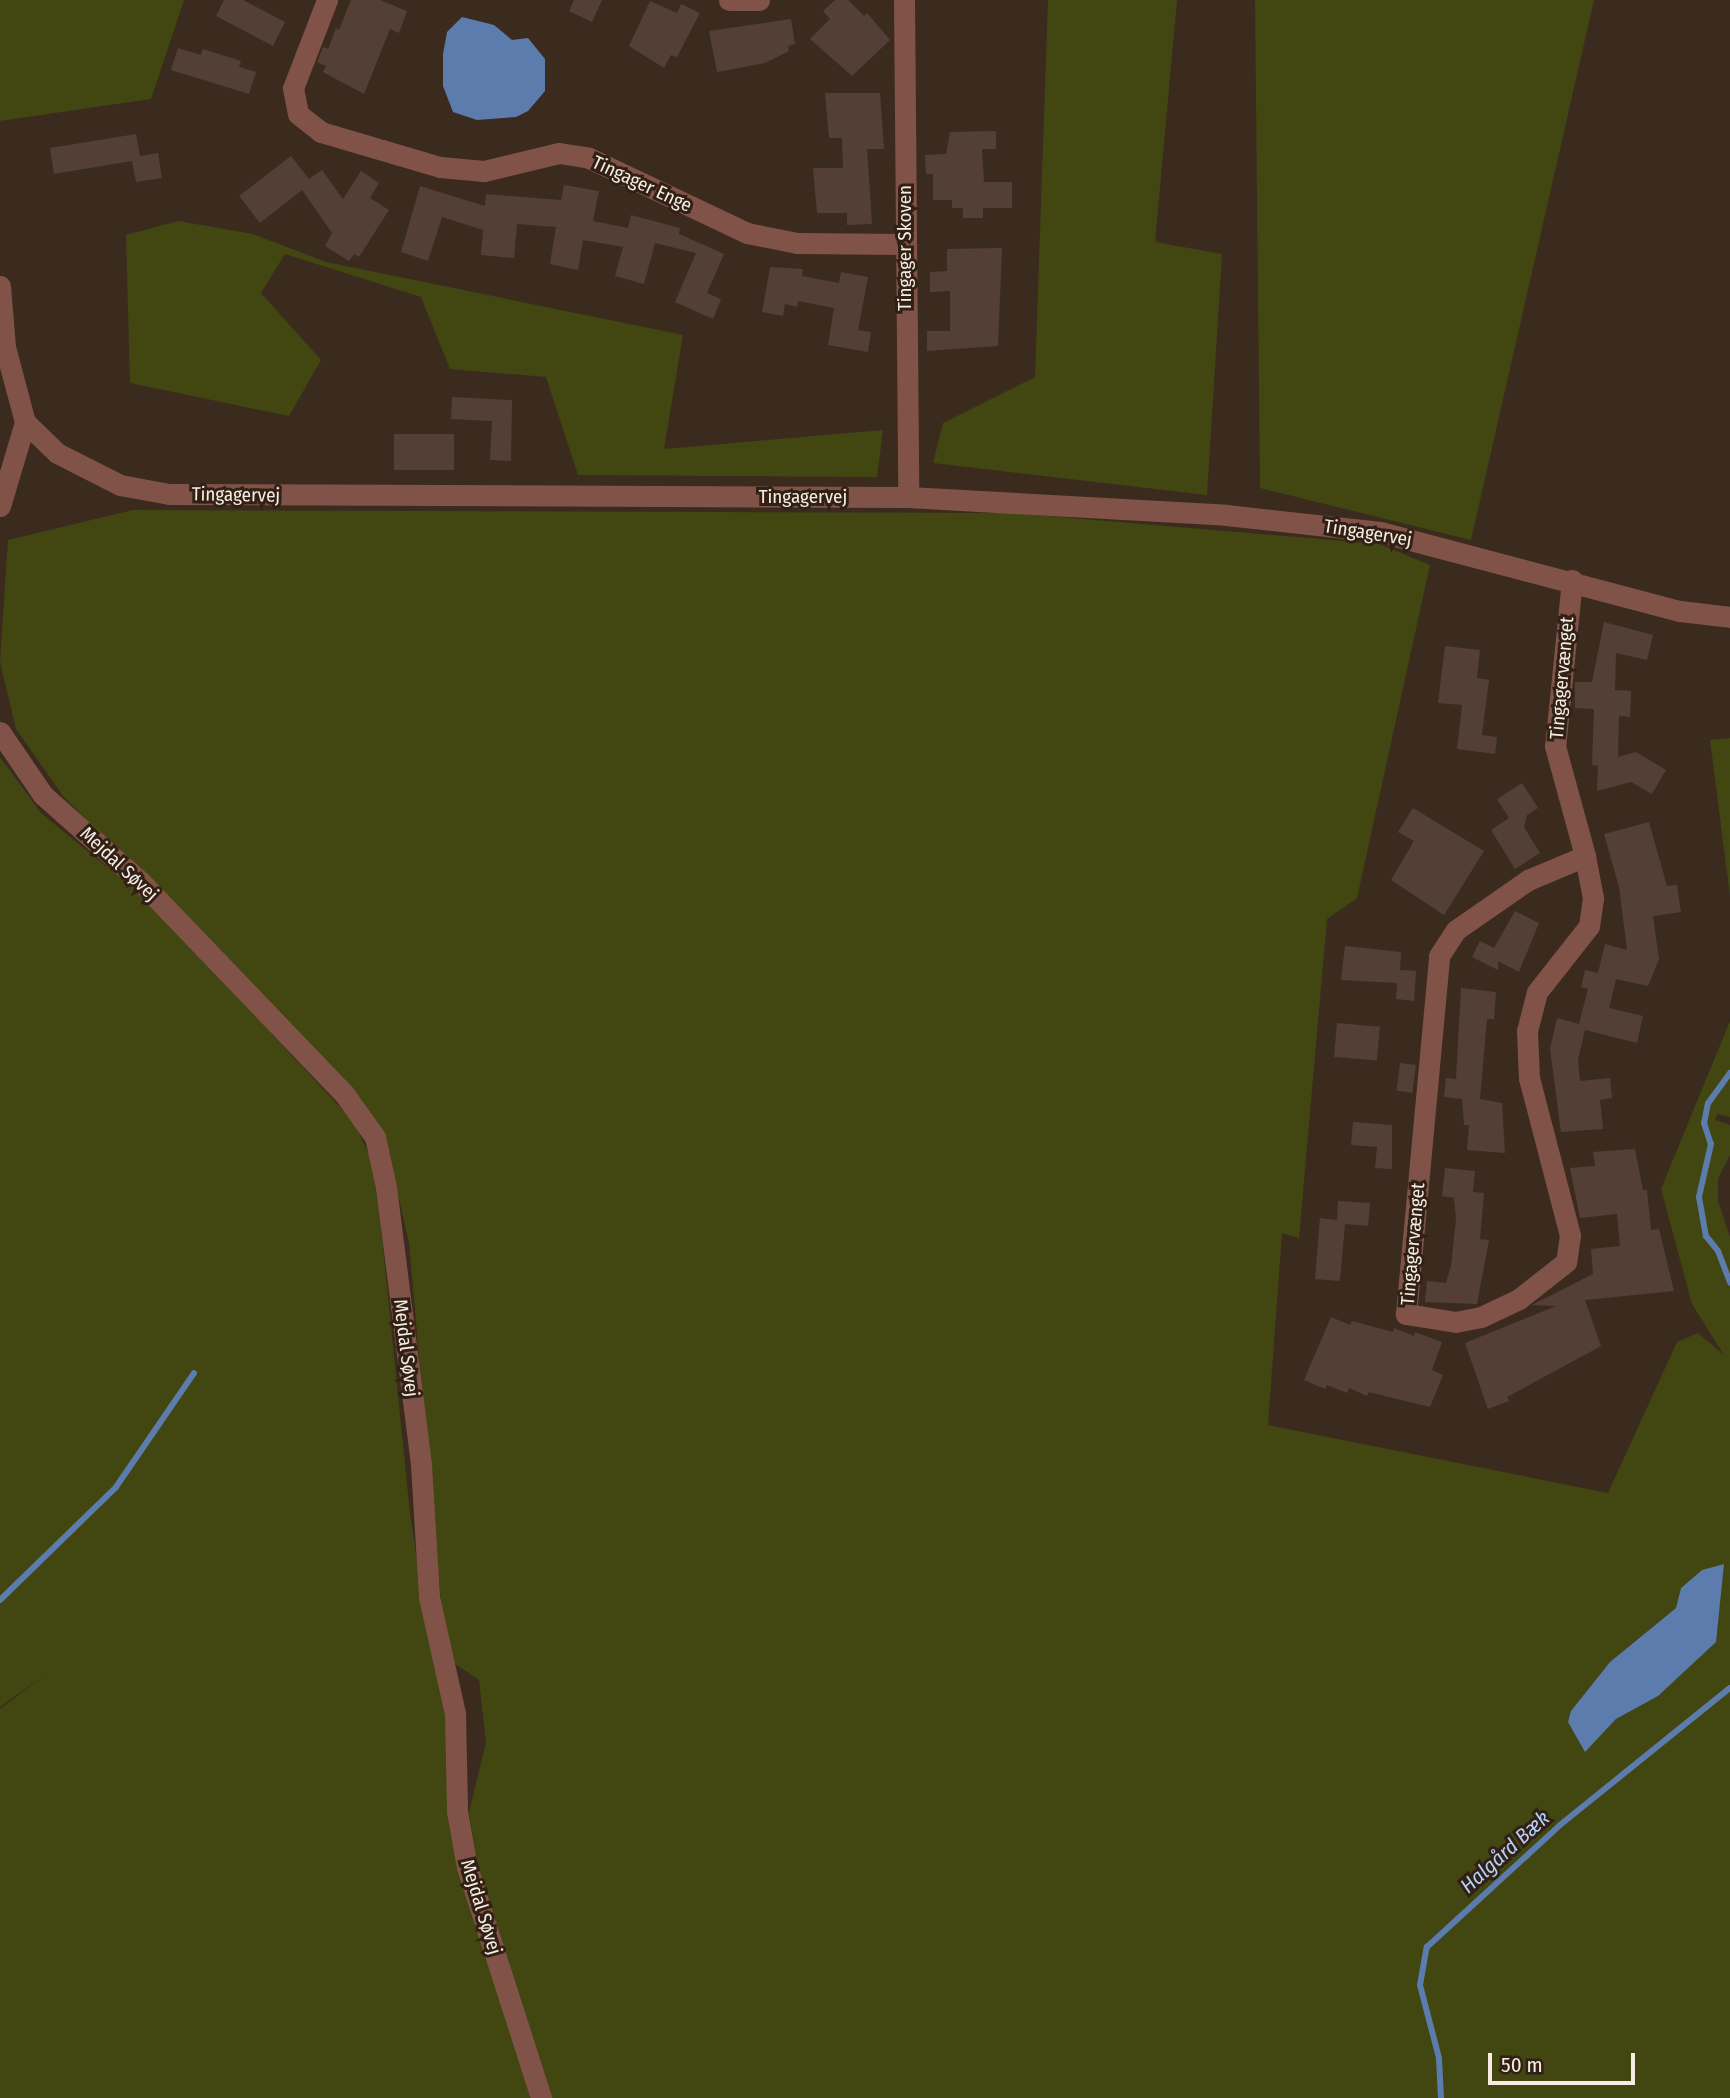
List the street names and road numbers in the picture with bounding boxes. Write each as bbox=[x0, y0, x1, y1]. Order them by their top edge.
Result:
street label: Tingager Enge bbox=[589, 151, 695, 217]
street label: Tingager Skoven bbox=[894, 185, 916, 311]
street label: Tingagervej bbox=[192, 483, 280, 507]
street label: Tingagervej bbox=[759, 486, 847, 508]
street label: Tingagervej bbox=[1323, 515, 1413, 551]
street label: Tingagervænget bbox=[1545, 616, 1579, 740]
street label: Mejdal Søvej bbox=[75, 822, 163, 906]
street label: Tingagervænget bbox=[1396, 1182, 1430, 1306]
street label: Mejdal Søvej bbox=[389, 1298, 423, 1398]
street label: Mejdal Søvej bbox=[456, 1857, 506, 1957]

